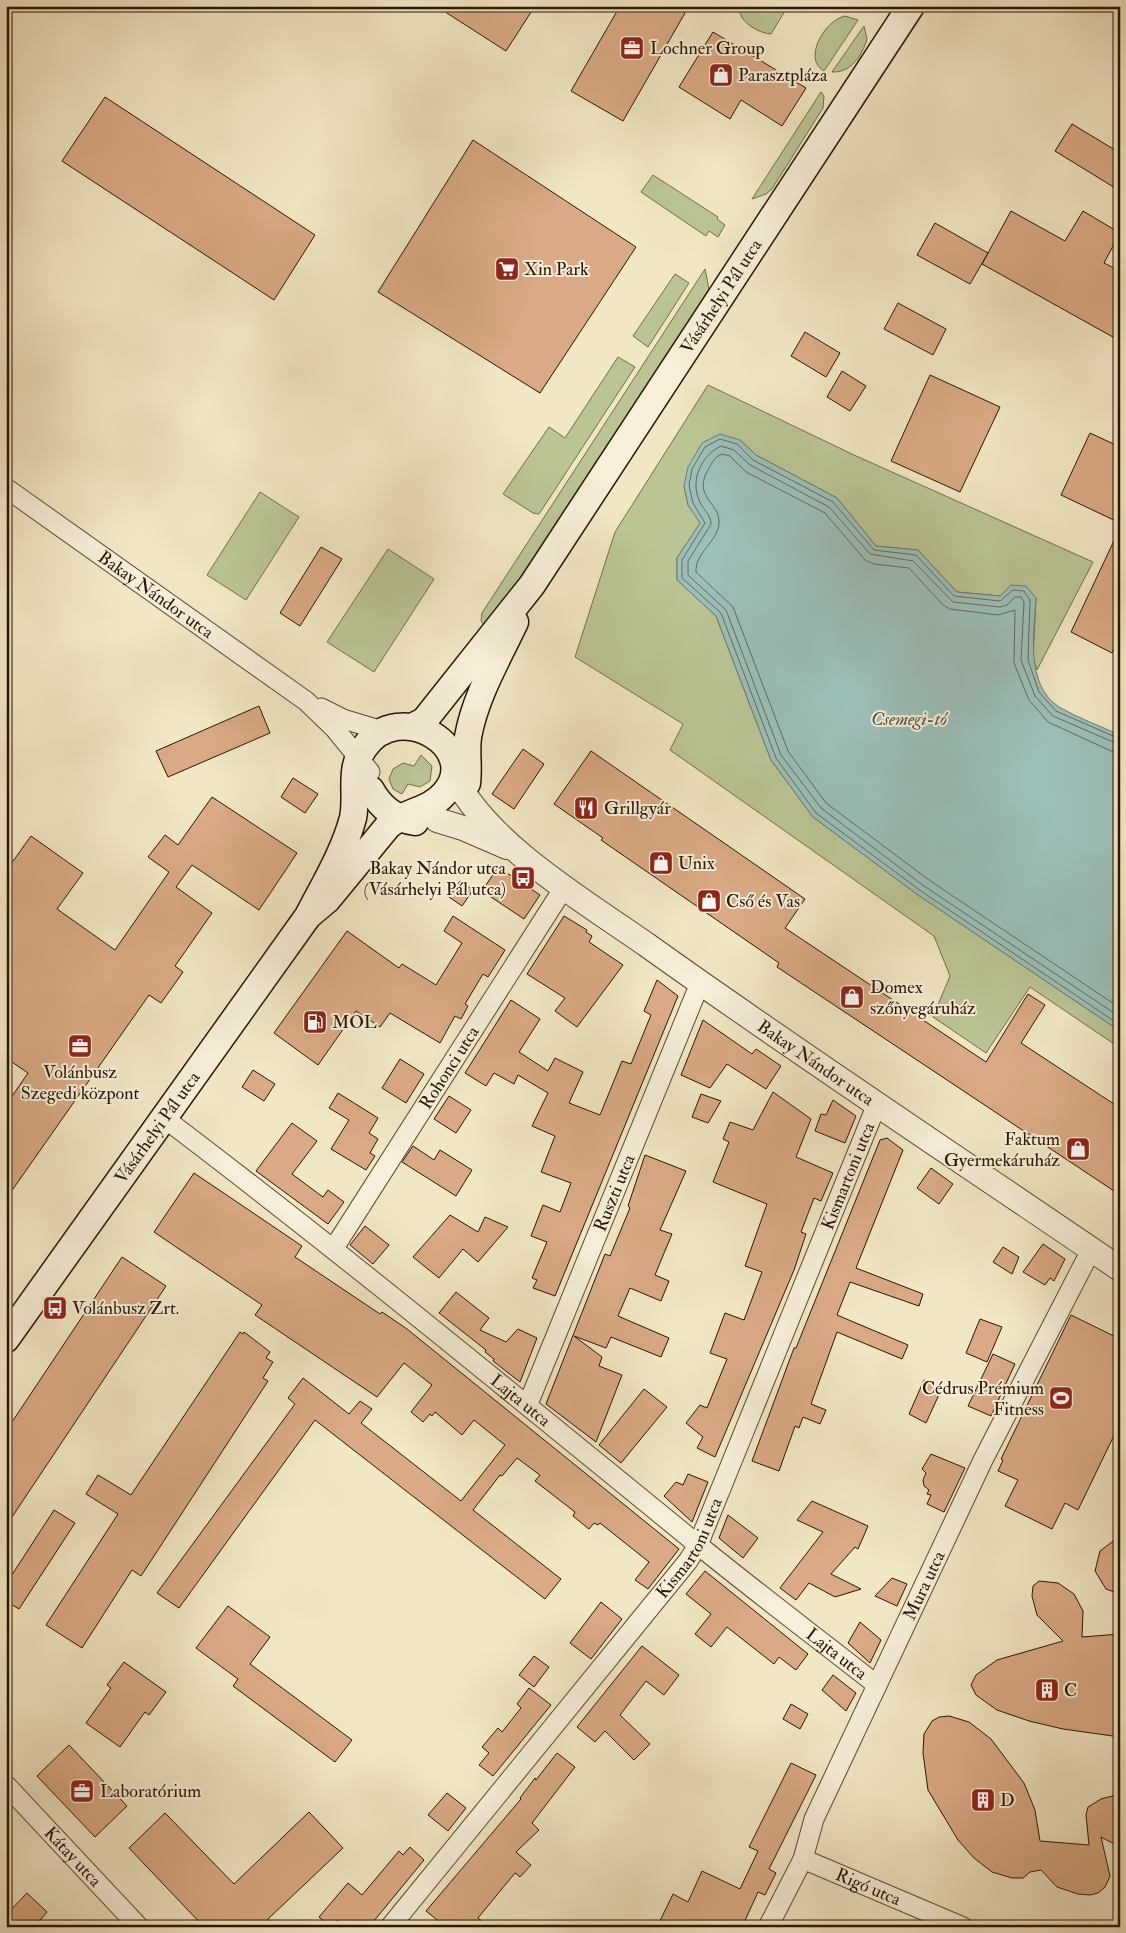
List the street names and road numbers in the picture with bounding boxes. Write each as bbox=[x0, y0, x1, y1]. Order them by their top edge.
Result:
street label: Vásárhelyi Pál utca bbox=[675, 234, 767, 358]
street label: Bakay Nándor utca bbox=[94, 546, 219, 644]
street label: Bakay Nándor utca bbox=[753, 1015, 879, 1111]
street label: Rohonci utca bbox=[414, 1021, 484, 1113]
street label: Vásárhelyi Pál utca bbox=[109, 1066, 205, 1188]
street label: Kismartoni utca bbox=[816, 1119, 880, 1233]
street label: Ruszti utca bbox=[588, 1151, 640, 1235]
street label: Lajta utca bbox=[486, 1369, 556, 1432]
street label: Kismartoni utca bbox=[651, 1494, 728, 1603]
street label: Mura utca bbox=[898, 1547, 950, 1624]
street label: Lajta utca bbox=[801, 1623, 872, 1685]
street label: Kátay utca bbox=[39, 1821, 107, 1892]
street label: Rigó utca bbox=[832, 1863, 905, 1911]

